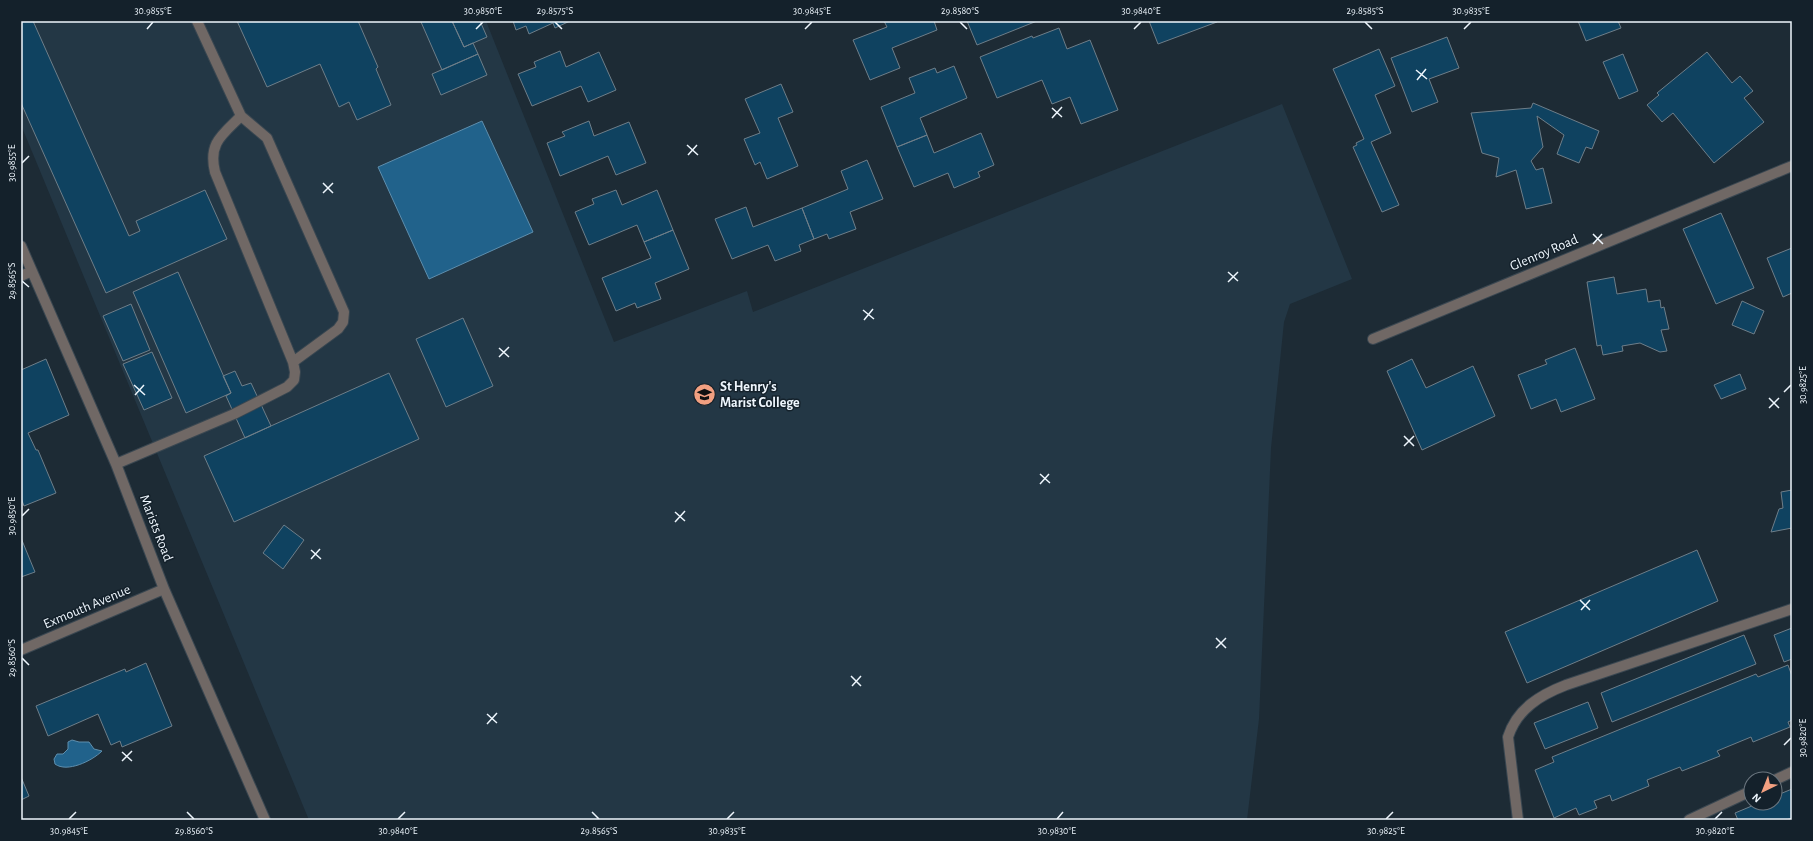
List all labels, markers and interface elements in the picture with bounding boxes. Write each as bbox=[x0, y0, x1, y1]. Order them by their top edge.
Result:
text: 30.9855°E bbox=[134, 6, 172, 16]
text: 30.9850°E bbox=[464, 6, 502, 16]
text: 29.8575°S bbox=[537, 6, 574, 16]
text: 30.9845°E bbox=[793, 6, 831, 16]
text: 29.8580°S bbox=[941, 6, 979, 16]
text: 30.9840°E bbox=[1122, 6, 1161, 16]
text: 29.8585°S bbox=[1346, 6, 1384, 16]
text: 30.9835°E bbox=[1452, 6, 1490, 16]
text: 30.9855°E bbox=[7, 144, 17, 182]
street label: Glenroy Road bbox=[1508, 232, 1580, 274]
text: 29.8565°S bbox=[7, 262, 17, 300]
text: 30.9825°E bbox=[1798, 366, 1808, 404]
place label: St Henry's Marist College bbox=[720, 380, 800, 410]
school or university icon: St Henry's Marist College bbox=[691, 382, 717, 408]
street label: Marists Road bbox=[137, 493, 175, 563]
text: 30.9850°E bbox=[7, 497, 17, 535]
street label: Exmouth Avenue bbox=[41, 582, 133, 632]
text: 29.8560°S bbox=[7, 639, 17, 677]
text: 30.9820°E bbox=[1798, 718, 1808, 757]
north arrow bbox=[1743, 771, 1783, 811]
text: N bbox=[1750, 791, 1763, 805]
text: 30.9845°E bbox=[50, 826, 88, 836]
text: 29.8560°S bbox=[175, 826, 213, 836]
text: 30.9840°E bbox=[379, 826, 418, 836]
text: 29.8565°S bbox=[581, 826, 618, 836]
text: 30.9835°E bbox=[708, 826, 746, 836]
text: 30.9830°E bbox=[1038, 826, 1076, 836]
text: 30.9825°E bbox=[1367, 826, 1405, 836]
text: 30.9820°E bbox=[1696, 826, 1735, 836]

